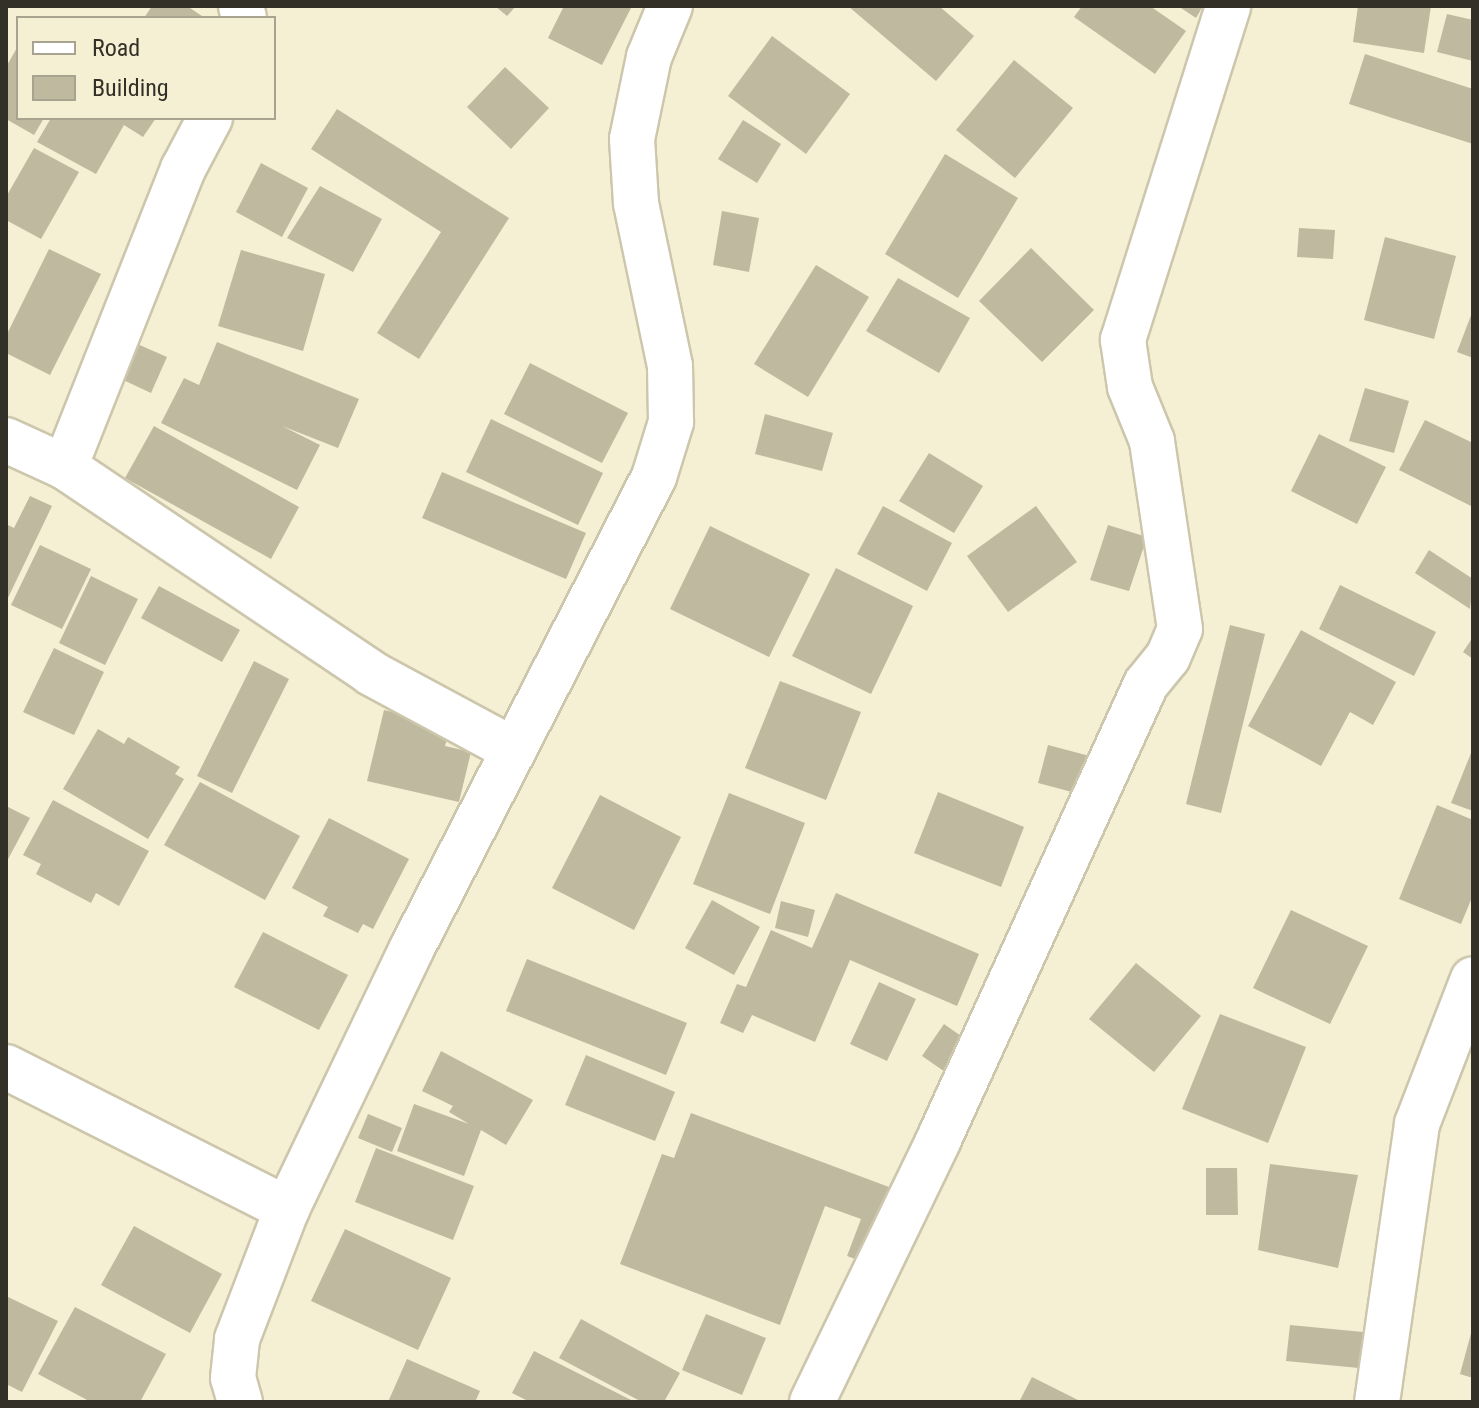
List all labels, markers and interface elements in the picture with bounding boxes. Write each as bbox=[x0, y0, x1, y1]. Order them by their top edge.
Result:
legend bbox=[16, 16, 276, 120]
text: Road bbox=[92, 34, 140, 62]
text: Building bbox=[92, 74, 169, 102]

